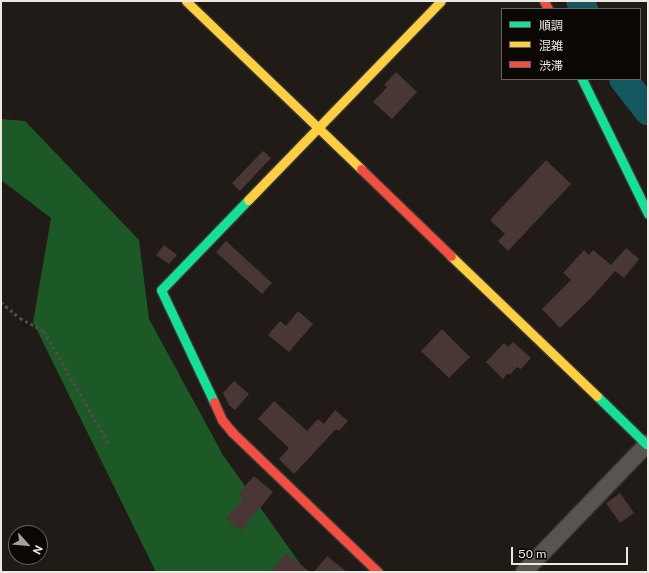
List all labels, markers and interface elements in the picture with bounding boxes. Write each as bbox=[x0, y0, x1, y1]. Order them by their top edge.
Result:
legend bbox=[501, 8, 641, 80]
text: 順調 bbox=[539, 19, 563, 33]
text: 混雑 bbox=[539, 39, 563, 53]
text: 渋滞 bbox=[539, 59, 563, 73]
north arrow bbox=[8, 525, 48, 565]
scale bar bbox=[513, 539, 630, 565]
text: N bbox=[31, 543, 45, 557]
text: 50 m bbox=[518, 547, 546, 561]

